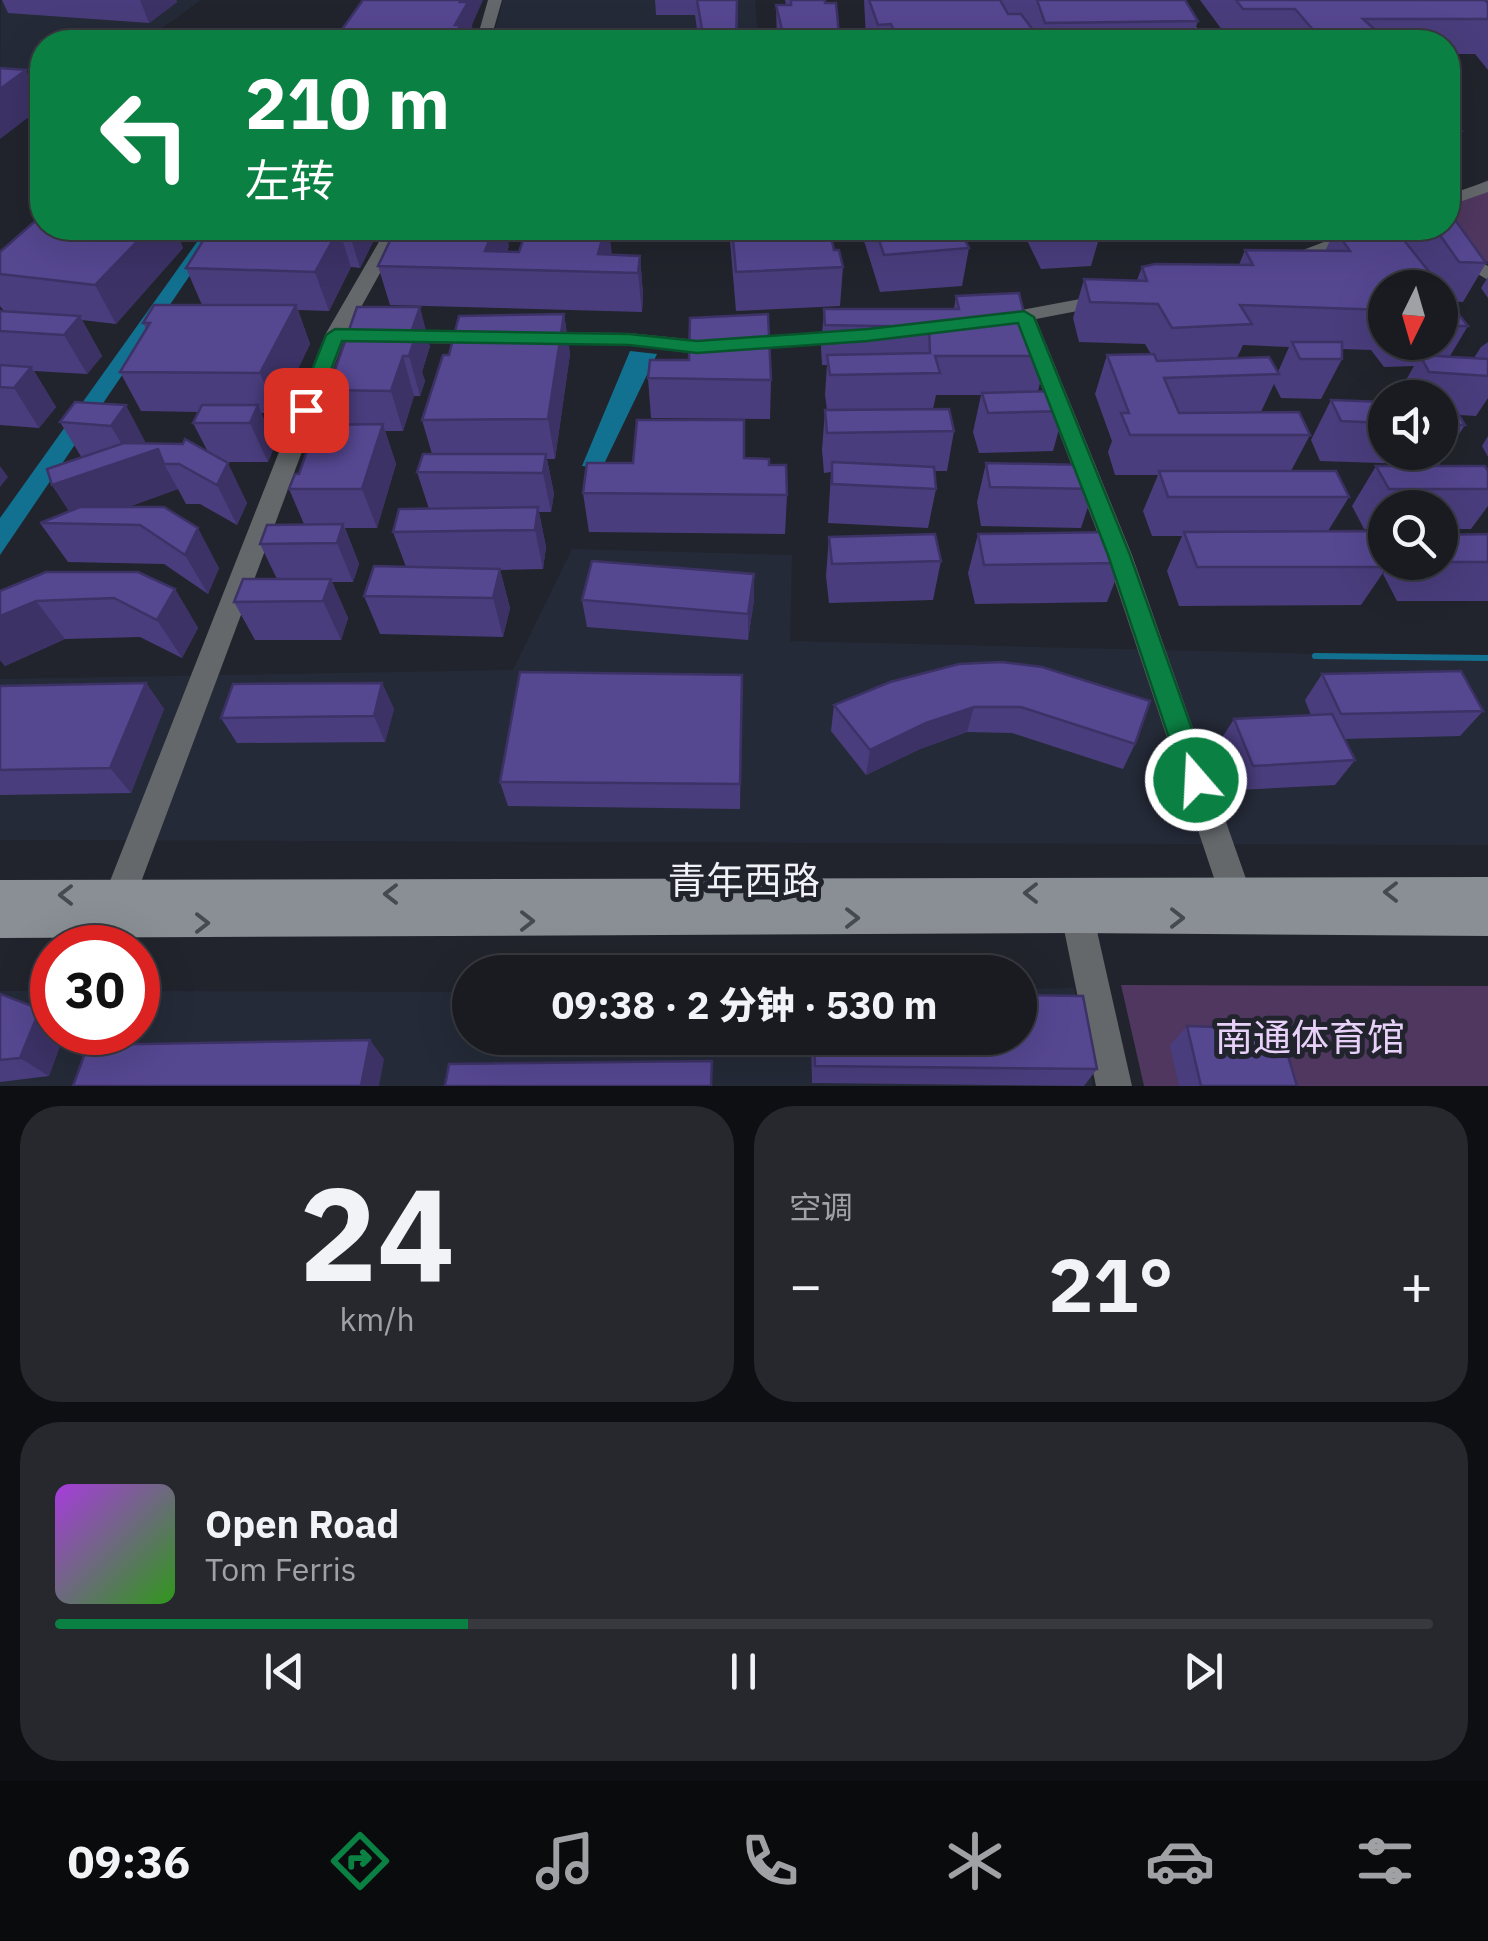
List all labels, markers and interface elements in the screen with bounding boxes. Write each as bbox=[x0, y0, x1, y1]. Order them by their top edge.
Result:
text: 210 m bbox=[245, 57, 450, 148]
icon: left bbox=[80, 70, 210, 200]
text: 左转 bbox=[245, 151, 335, 209]
north arrow bbox=[1368, 270, 1458, 360]
map controls bbox=[1368, 270, 1458, 580]
pin bbox=[264, 368, 349, 453]
button: sound bbox=[1368, 380, 1458, 470]
icon: arrive bbox=[279, 383, 334, 438]
button: search bbox=[1368, 490, 1458, 580]
position arrow bbox=[1144, 728, 1248, 832]
street label: 青年西路 bbox=[668, 855, 820, 904]
one-way arrow bbox=[1382, 881, 1398, 903]
one-way arrow bbox=[1022, 882, 1038, 904]
one-way arrow bbox=[57, 884, 72, 906]
one-way arrow bbox=[382, 884, 398, 905]
one-way arrow bbox=[1170, 907, 1186, 929]
one-way arrow bbox=[845, 908, 861, 929]
one-way arrow bbox=[520, 910, 536, 931]
one-way arrow bbox=[195, 912, 211, 933]
speed limit sign: 30 bbox=[30, 925, 160, 1055]
text: 09:38 · 2 分钟 · 530 m bbox=[552, 980, 937, 1029]
park label: 南通体育馆 bbox=[1215, 1012, 1405, 1061]
text: 24 bbox=[299, 1148, 455, 1317]
text: 空调 bbox=[789, 1186, 853, 1228]
text: 21° bbox=[1048, 1235, 1174, 1333]
text: − bbox=[789, 1249, 822, 1320]
text: + bbox=[1400, 1249, 1433, 1320]
text: km/h bbox=[339, 1298, 415, 1340]
text: Open Road bbox=[205, 1499, 399, 1548]
text: Tom Ferris bbox=[205, 1548, 356, 1590]
icon: previous bbox=[257, 1644, 312, 1699]
icon: pause bbox=[716, 1644, 771, 1699]
icon: next bbox=[1176, 1644, 1231, 1699]
icon: directions bbox=[325, 1826, 395, 1896]
icon: music bbox=[530, 1826, 600, 1896]
icon: phone bbox=[735, 1826, 805, 1896]
icon: climate bbox=[940, 1826, 1010, 1896]
icon: car bbox=[1145, 1826, 1215, 1896]
icon: filters bbox=[1350, 1826, 1420, 1896]
text: 09:36 bbox=[68, 1832, 190, 1890]

